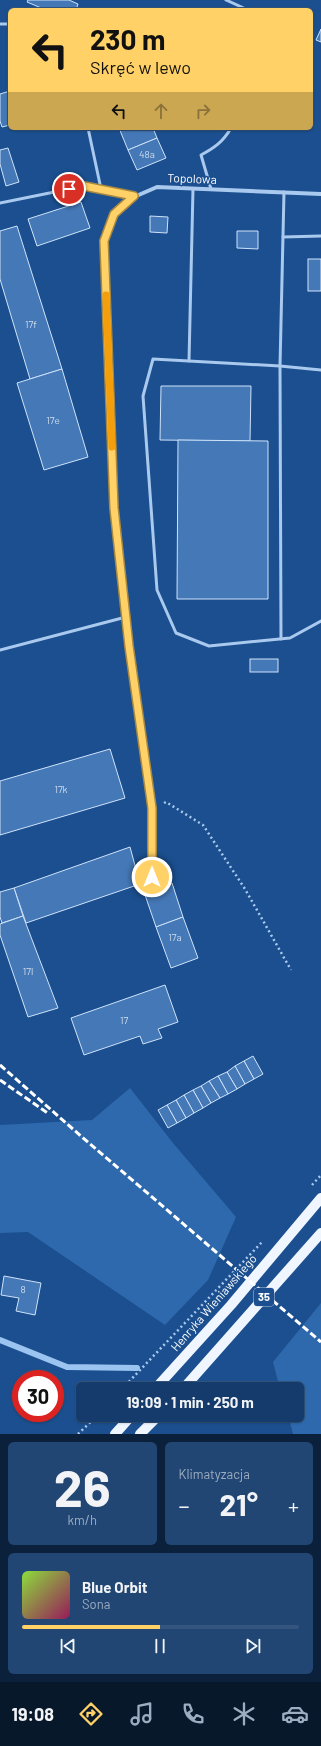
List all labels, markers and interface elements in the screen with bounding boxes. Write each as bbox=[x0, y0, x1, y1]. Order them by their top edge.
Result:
text: 230 m bbox=[90, 22, 165, 56]
icon: left bbox=[24, 24, 76, 76]
text: Skręć w lewo bbox=[90, 56, 191, 78]
icon: left bbox=[108, 100, 130, 122]
icon: ahead bbox=[150, 100, 172, 122]
icon: right bbox=[192, 100, 214, 122]
house number: 48a bbox=[139, 148, 155, 160]
street label: Topolowa bbox=[167, 170, 217, 186]
pin bbox=[52, 172, 86, 206]
icon: arrive bbox=[58, 178, 80, 200]
house number: 17f bbox=[25, 318, 37, 330]
house number: 17e bbox=[46, 414, 60, 426]
house number: 17k bbox=[54, 783, 68, 795]
position arrow bbox=[131, 856, 173, 898]
house number: 17a bbox=[168, 931, 182, 943]
house number: 17l bbox=[23, 965, 33, 977]
house number: 17 bbox=[120, 1014, 128, 1026]
street label: Henryka Wieniawskiego bbox=[167, 1251, 259, 1354]
house number: 8 bbox=[20, 1283, 26, 1295]
road number: 35 bbox=[254, 1288, 274, 1306]
speed limit sign: 30 bbox=[12, 1370, 64, 1422]
text: 19:09 · 1 min · 250 m bbox=[126, 1393, 254, 1411]
text: 26 bbox=[54, 1455, 111, 1517]
text: Klimatyzacja bbox=[179, 1466, 250, 1482]
text: 21° bbox=[219, 1486, 258, 1522]
text: − bbox=[179, 1492, 190, 1518]
text: + bbox=[288, 1492, 299, 1518]
text: km/h bbox=[68, 1512, 97, 1528]
text: Blue Orbit bbox=[82, 1578, 147, 1596]
text: Sona bbox=[82, 1596, 110, 1612]
icon: previous bbox=[57, 1635, 79, 1657]
icon: pause bbox=[149, 1635, 171, 1657]
icon: next bbox=[242, 1635, 264, 1657]
icon: directions bbox=[77, 1700, 105, 1728]
icon: music bbox=[128, 1700, 156, 1728]
icon: phone bbox=[179, 1700, 207, 1728]
icon: climate bbox=[230, 1700, 258, 1728]
icon: car bbox=[281, 1700, 309, 1728]
text: 19:08 bbox=[12, 1703, 54, 1725]

